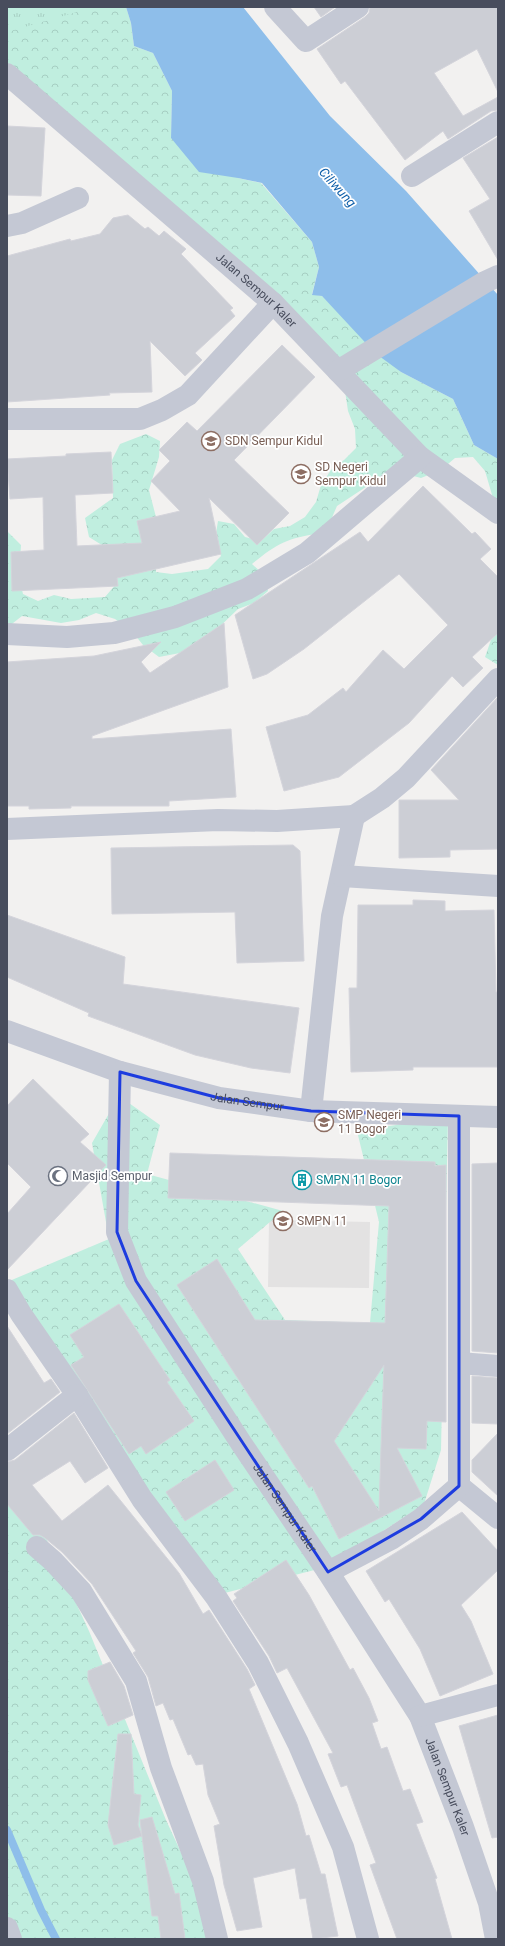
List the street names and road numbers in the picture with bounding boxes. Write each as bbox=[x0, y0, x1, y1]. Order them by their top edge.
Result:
street label: Jalan Sempur Kaler bbox=[213, 250, 300, 330]
street label: Jalan Sempur bbox=[209, 1089, 285, 1114]
street label: Jalan Sempur Kaler bbox=[250, 1461, 320, 1555]
street label: Jalan Sempur Kaler bbox=[422, 1736, 473, 1838]

